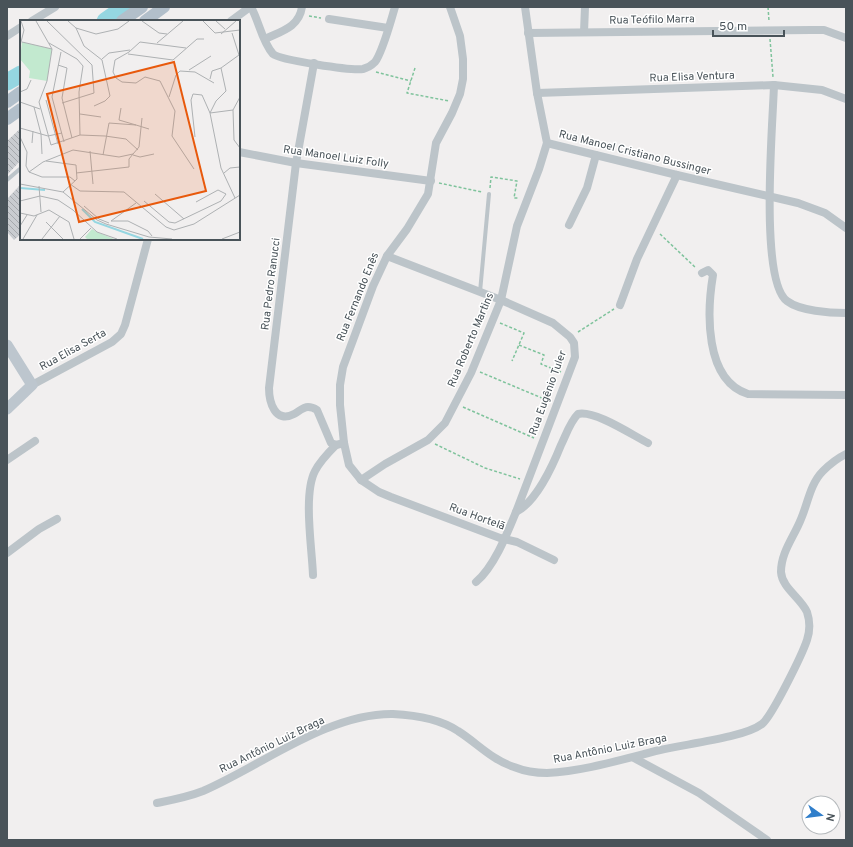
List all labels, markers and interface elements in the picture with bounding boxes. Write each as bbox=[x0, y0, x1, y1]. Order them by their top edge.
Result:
street label: Rua Teófilo Marra bbox=[609, 12, 695, 28]
scale bar bbox=[713, 12, 784, 38]
text: 50 m bbox=[719, 19, 747, 35]
inset map bbox=[20, 20, 240, 240]
street label: Rua Elisa Ventura bbox=[649, 69, 735, 85]
street label: Rua Manoel Cristiano Bussinger bbox=[557, 127, 713, 179]
street label: Rua Manoel Luiz Folly bbox=[282, 143, 390, 171]
street label: Rua Pedro Ranucci bbox=[258, 237, 284, 331]
street label: Rua Fernando Enês bbox=[334, 250, 382, 344]
street label: Rua Roberto Martins bbox=[445, 291, 497, 389]
street label: Rua Elisa Serta bbox=[37, 326, 109, 374]
street label: Rua Eugênio Tuler bbox=[526, 348, 570, 437]
street label: Rua Hortelã bbox=[447, 500, 507, 534]
street label: Rua Antônio Luiz Braga bbox=[217, 713, 327, 777]
street label: Rua Antônio Luiz Braga bbox=[552, 731, 668, 767]
north arrow bbox=[801, 795, 841, 835]
text: N bbox=[822, 812, 837, 823]

